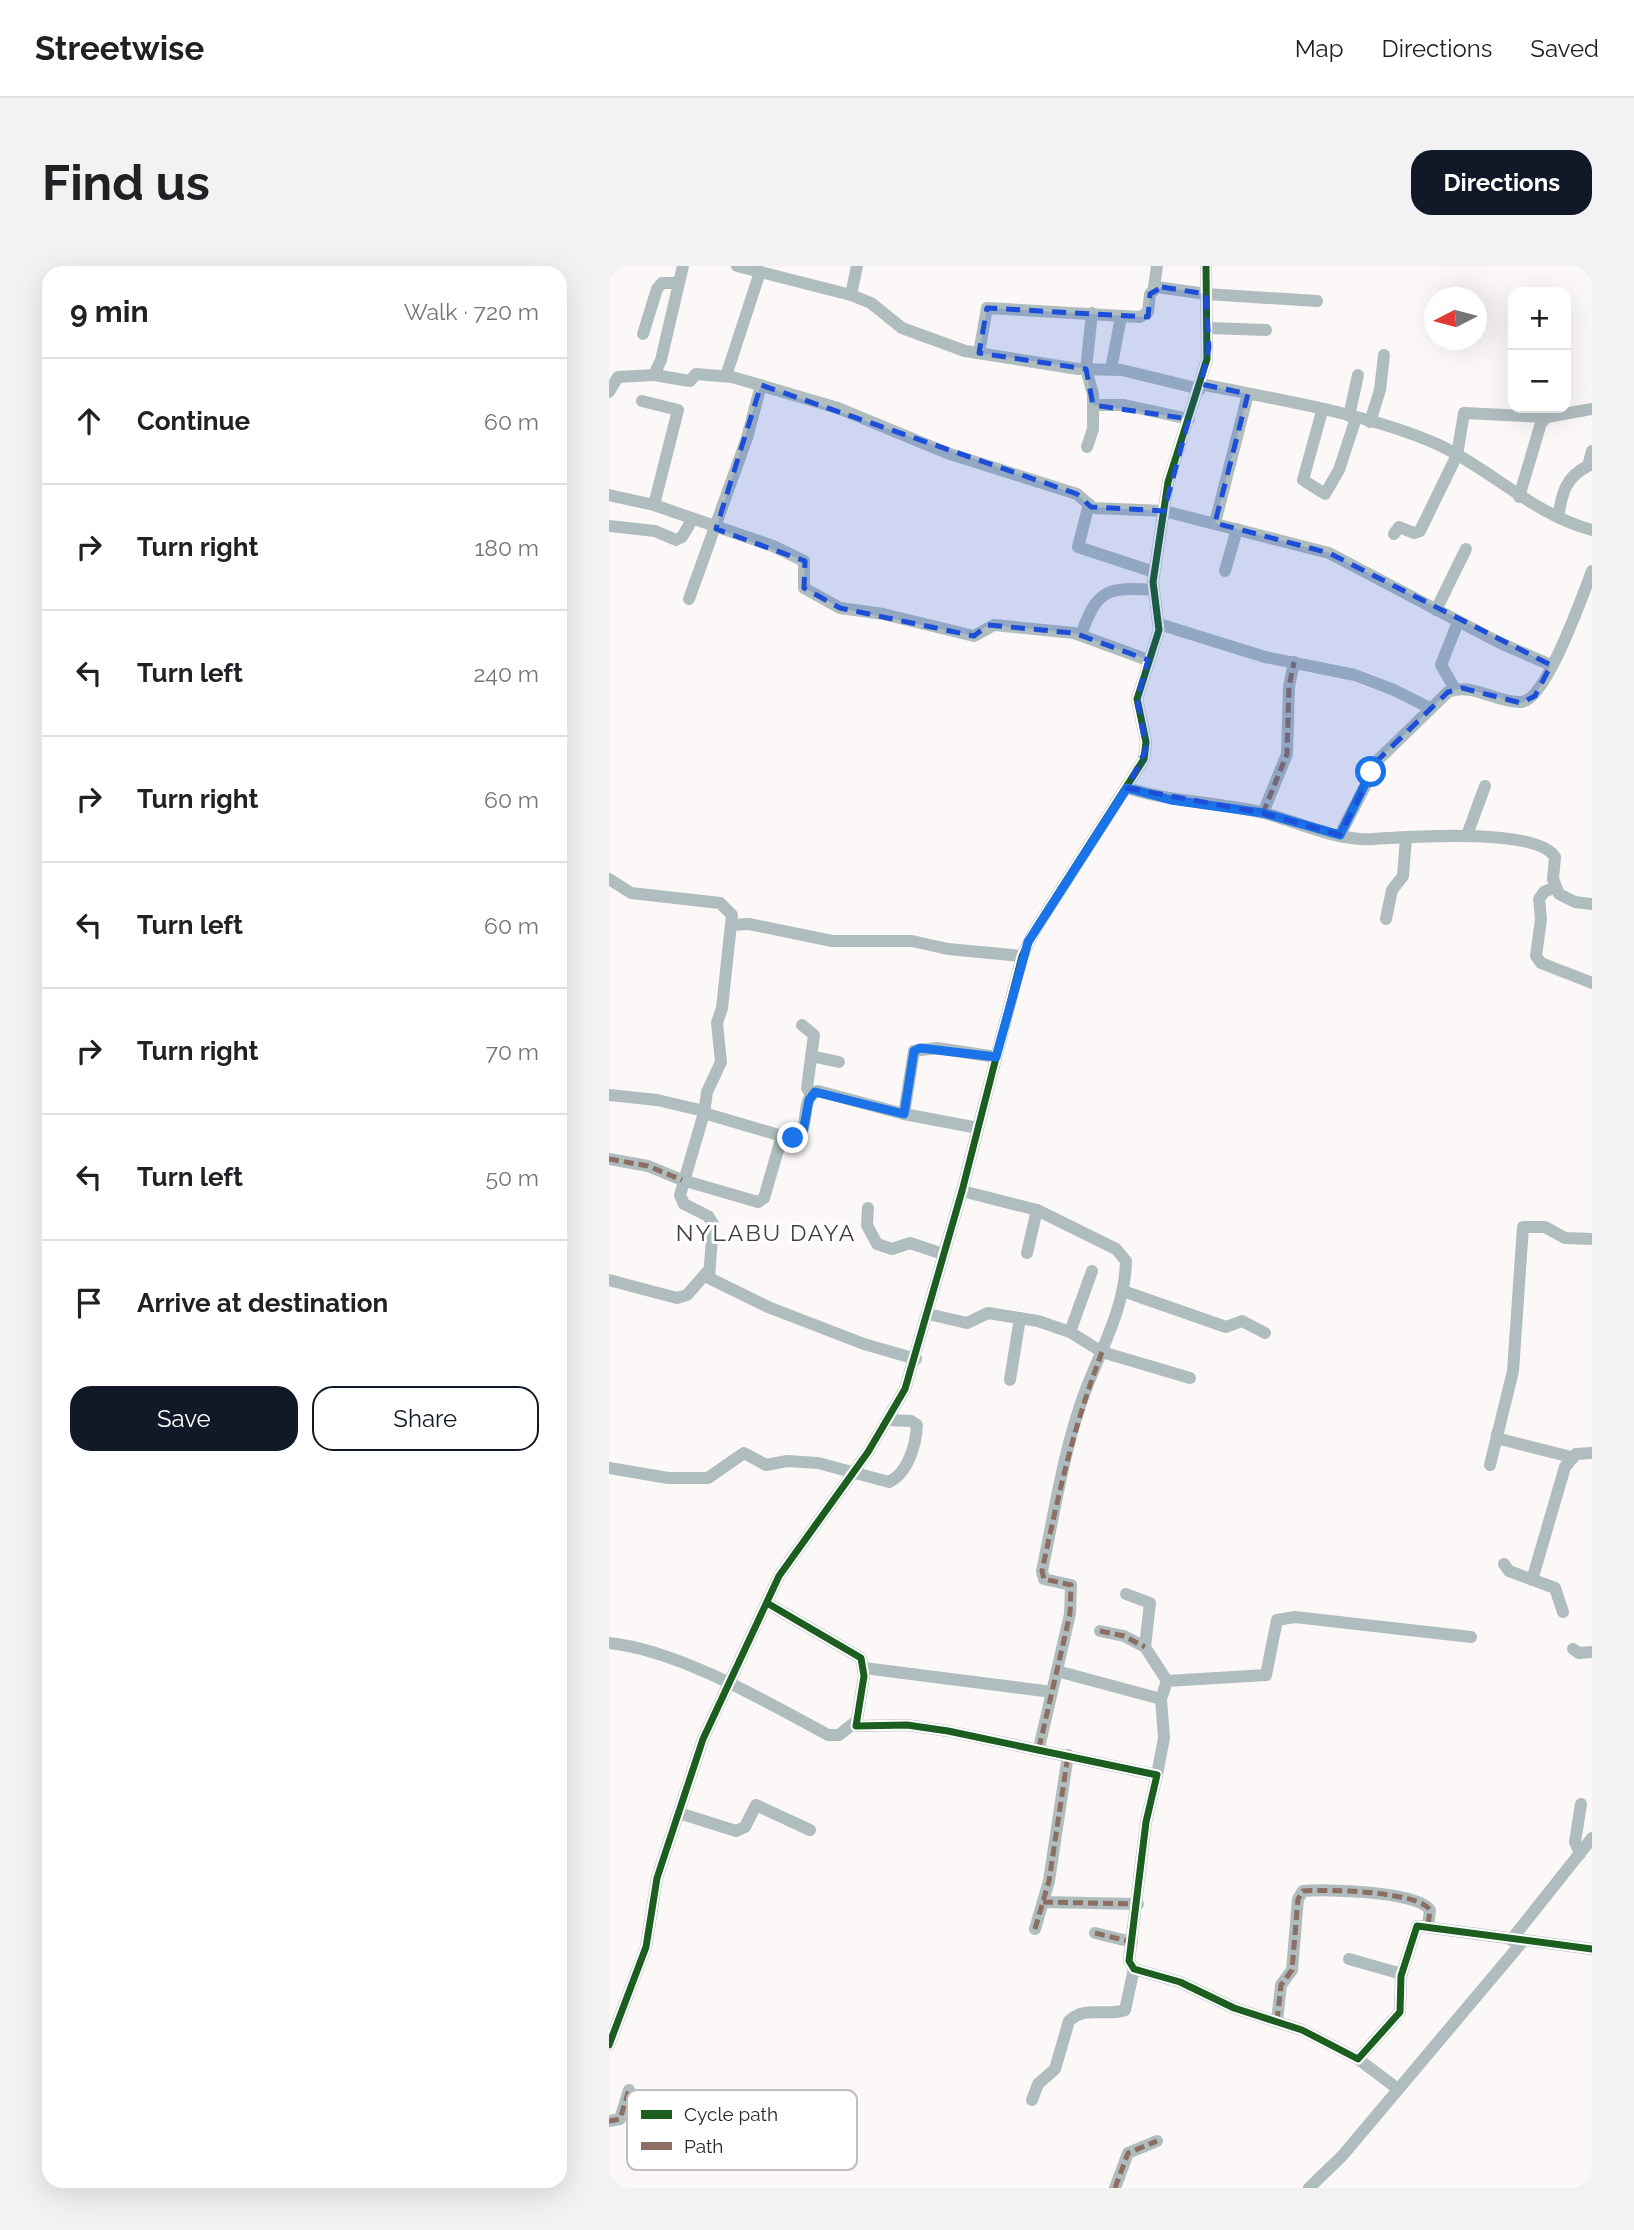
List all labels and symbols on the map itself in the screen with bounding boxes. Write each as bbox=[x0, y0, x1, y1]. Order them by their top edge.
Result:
north arrow bbox=[1424, 287, 1487, 350]
route start bbox=[1355, 756, 1386, 787]
route end bbox=[777, 1122, 808, 1153]
district label: NYLABU DAYA bbox=[676, 1219, 856, 1246]
legend bbox=[627, 2090, 857, 2170]
text: Cycle path bbox=[684, 2103, 778, 2125]
text: Path bbox=[684, 2135, 723, 2157]

